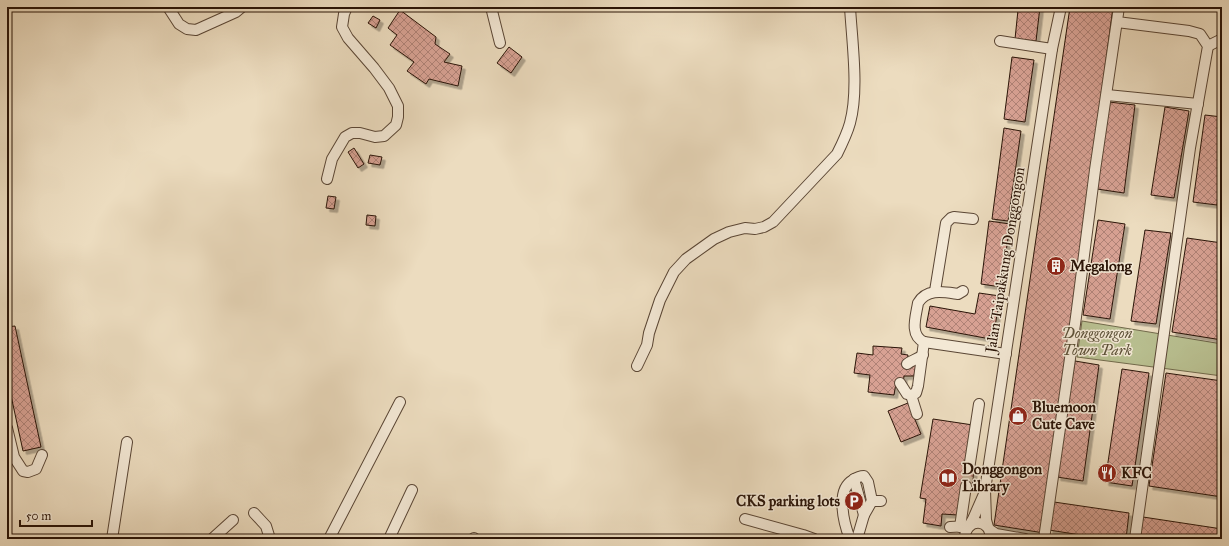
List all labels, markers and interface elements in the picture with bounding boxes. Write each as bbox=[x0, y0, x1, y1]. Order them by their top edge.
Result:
street label: Jalan Taipakkung Donggongon bbox=[981, 166, 1030, 356]
building icon: Megalong bbox=[1045, 255, 1067, 277]
place label: Megalong bbox=[1070, 257, 1133, 276]
park label: Donggongon Town Park bbox=[1062, 324, 1132, 359]
place label: Bluemoon Cute Cave bbox=[1032, 398, 1097, 433]
shop icon: Bluemoon Cute Cave bbox=[1007, 405, 1029, 427]
place label: Donggongon Library bbox=[962, 460, 1043, 496]
restaurant icon: KFC bbox=[1096, 462, 1118, 484]
place label: KFC bbox=[1121, 464, 1152, 482]
library icon: Donggongon Library bbox=[937, 467, 959, 489]
parking icon: CKS parking lots bbox=[843, 490, 865, 512]
place label: CKS parking lots bbox=[736, 492, 841, 511]
scale bar bbox=[20, 502, 92, 528]
text: 50 m bbox=[26, 509, 51, 523]

